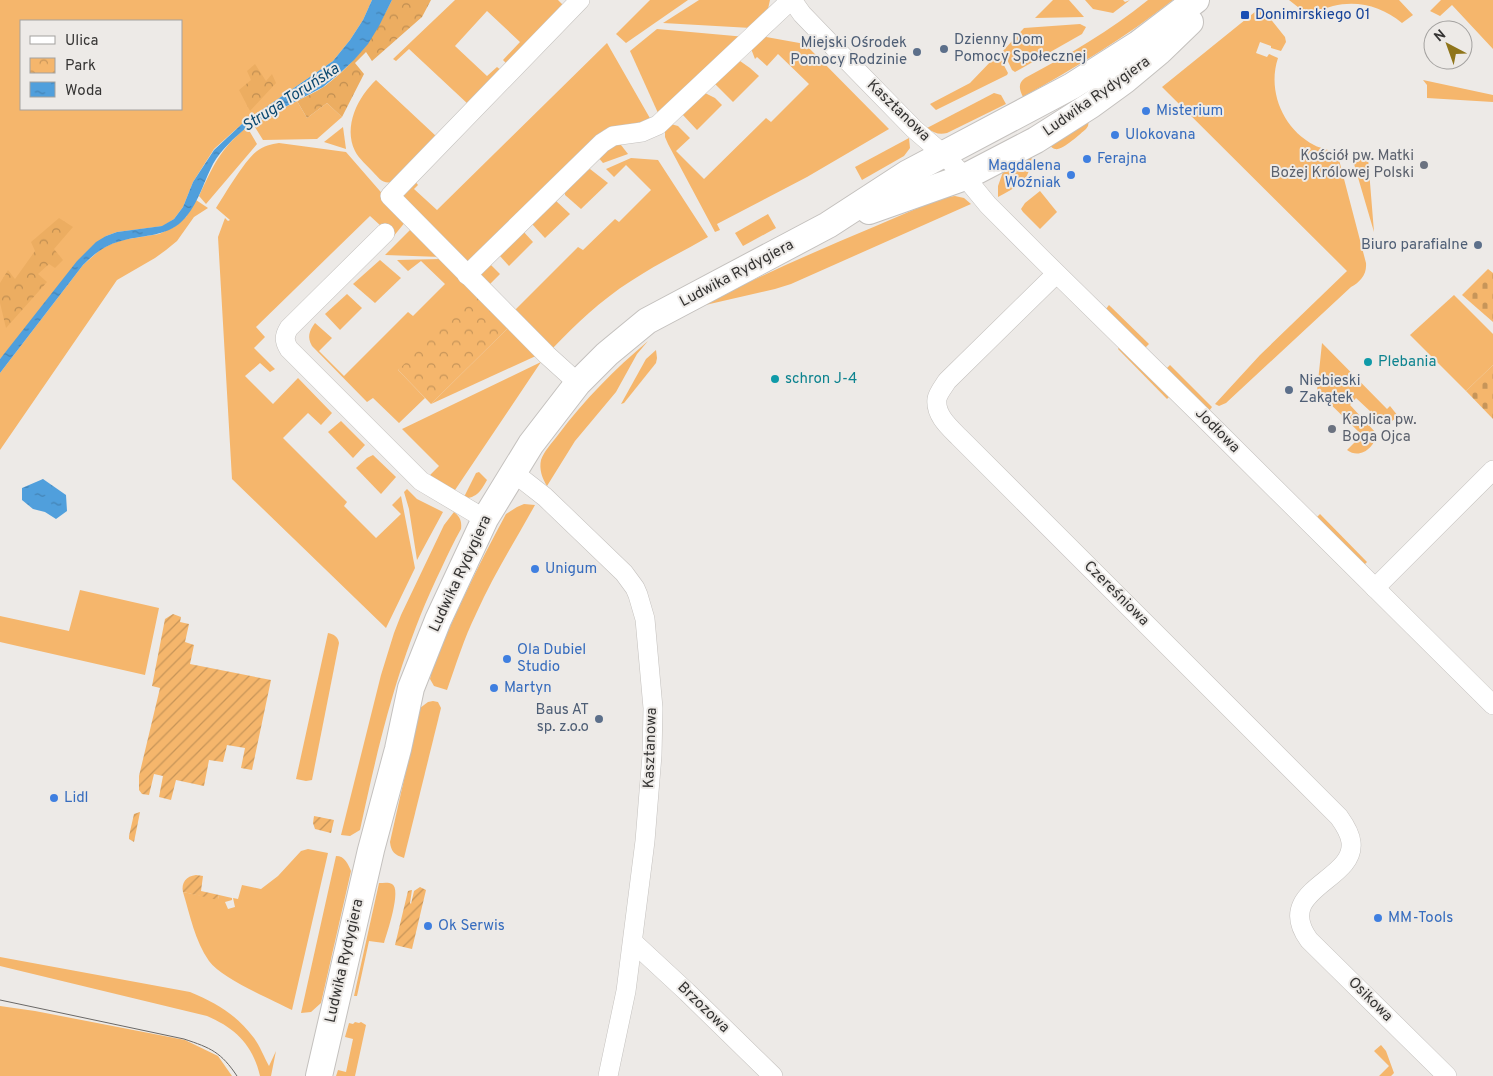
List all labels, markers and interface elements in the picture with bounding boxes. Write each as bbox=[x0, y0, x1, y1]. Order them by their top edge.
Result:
place label: Donimirskiego 01 bbox=[1255, 6, 1370, 25]
marker: Donimirskiego 01 bbox=[1239, 9, 1251, 21]
legend bbox=[20, 20, 182, 110]
north arrow bbox=[1423, 20, 1473, 70]
text: N bbox=[1431, 27, 1450, 46]
place label: Dzienny Dom Pomocy Społecznej bbox=[954, 31, 1086, 67]
text: Ulica bbox=[65, 32, 98, 51]
place label: Miejski Ośrodek Pomocy Rodzinie bbox=[790, 34, 907, 70]
marker: Dzienny Dom Pomocy Społecznej bbox=[938, 43, 950, 55]
marker: Miejski Ośrodek Pomocy Rodzinie bbox=[911, 46, 923, 58]
street label: Ludwika Rydygiera bbox=[1040, 53, 1154, 141]
text: Park bbox=[65, 57, 96, 76]
water label: Struga Toruńska bbox=[239, 59, 344, 137]
street label: Kasztanowa bbox=[862, 76, 934, 146]
text: Woda bbox=[65, 82, 102, 101]
place label: Misterium bbox=[1156, 102, 1223, 121]
marker: Misterium bbox=[1140, 105, 1152, 117]
place label: Ulokovana bbox=[1125, 126, 1195, 145]
marker: Ulokovana bbox=[1109, 129, 1121, 141]
place label: Kościół pw. Matki Bożej Królowej Polski bbox=[1271, 147, 1414, 183]
place label: Ferajna bbox=[1097, 150, 1147, 169]
marker: Ferajna bbox=[1081, 153, 1093, 165]
place label: Magdalena Woźniak bbox=[988, 157, 1061, 193]
marker: Kościół pw. Matki Bożej Królowej Polski bbox=[1418, 159, 1430, 171]
marker: Magdalena Woźniak bbox=[1065, 169, 1077, 181]
street label: Ludwika Rydygiera bbox=[677, 236, 797, 312]
place label: Biuro parafialne bbox=[1361, 236, 1468, 255]
marker: Biuro parafialne bbox=[1472, 239, 1484, 251]
place label: Plebania bbox=[1378, 353, 1436, 372]
marker: Plebania bbox=[1362, 356, 1374, 368]
place label: schron J-4 bbox=[785, 370, 857, 389]
place label: Niebieski Zakątek bbox=[1299, 372, 1360, 408]
marker: schron J-4 bbox=[769, 373, 781, 385]
marker: Niebieski Zakątek bbox=[1283, 384, 1295, 396]
street label: Jodłowa bbox=[1191, 405, 1243, 457]
place label: Kaplica pw. Boga Ojca bbox=[1342, 411, 1417, 447]
marker: Kaplica pw. Boga Ojca bbox=[1326, 423, 1338, 435]
street label: Ludwika Rydygiera bbox=[426, 513, 496, 635]
street label: Czereśniowa bbox=[1079, 557, 1153, 631]
place label: Unigum bbox=[545, 560, 597, 579]
marker: Unigum bbox=[529, 563, 541, 575]
place label: Ola Dubiel Studio bbox=[517, 641, 586, 677]
marker: Ola Dubiel Studio bbox=[501, 653, 513, 665]
place label: Martyn bbox=[504, 679, 552, 698]
marker: Martyn bbox=[488, 682, 500, 694]
place label: Baus AT sp. z.o.o bbox=[536, 701, 589, 737]
street label: Kasztanowa bbox=[640, 707, 662, 789]
marker: Baus AT sp. z.o.o bbox=[593, 713, 605, 725]
place label: Lidl bbox=[64, 789, 89, 808]
marker: Lidl bbox=[48, 792, 60, 804]
street label: Ludwika Rydygiera bbox=[322, 897, 368, 1025]
place label: MM-Tools bbox=[1388, 909, 1453, 928]
marker: MM-Tools bbox=[1372, 912, 1384, 924]
place label: Ok Serwis bbox=[438, 917, 505, 936]
marker: Ok Serwis bbox=[422, 920, 434, 932]
street label: Osikowa bbox=[1344, 974, 1396, 1026]
street label: Brzozowa bbox=[673, 978, 733, 1038]

